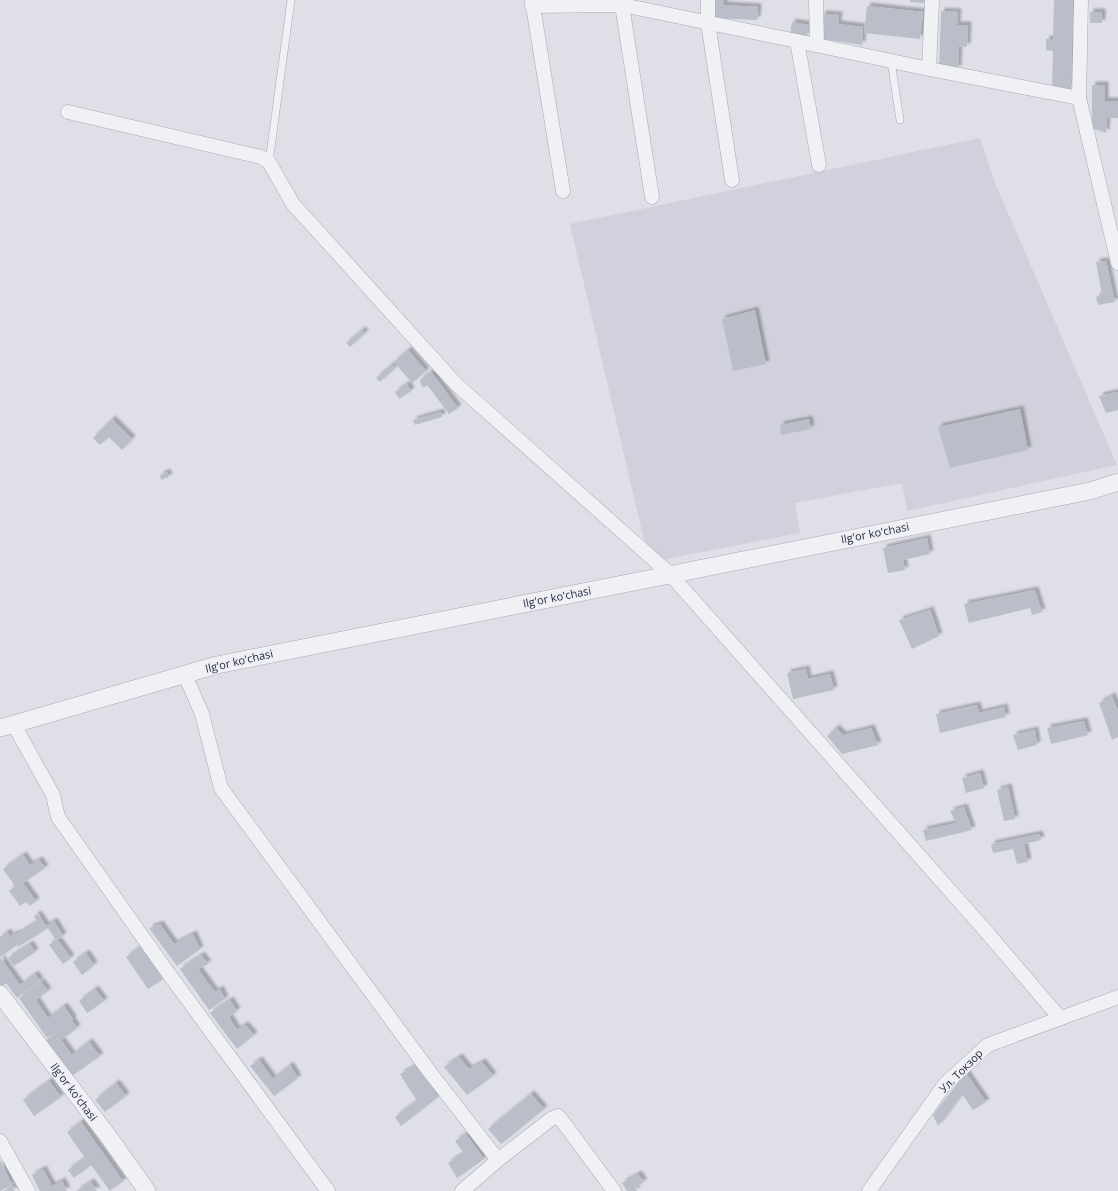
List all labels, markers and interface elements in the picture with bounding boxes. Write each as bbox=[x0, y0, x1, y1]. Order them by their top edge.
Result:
street label: Ilg'or ko'chasi bbox=[840, 519, 910, 546]
street label: Ilg'or ko'chasi bbox=[522, 583, 592, 610]
street label: Ilg'or ko'chasi bbox=[204, 645, 274, 676]
street label: Ул. Токзор bbox=[936, 1045, 986, 1096]
street label: Ilg'or ko'chasi bbox=[48, 1060, 101, 1124]

